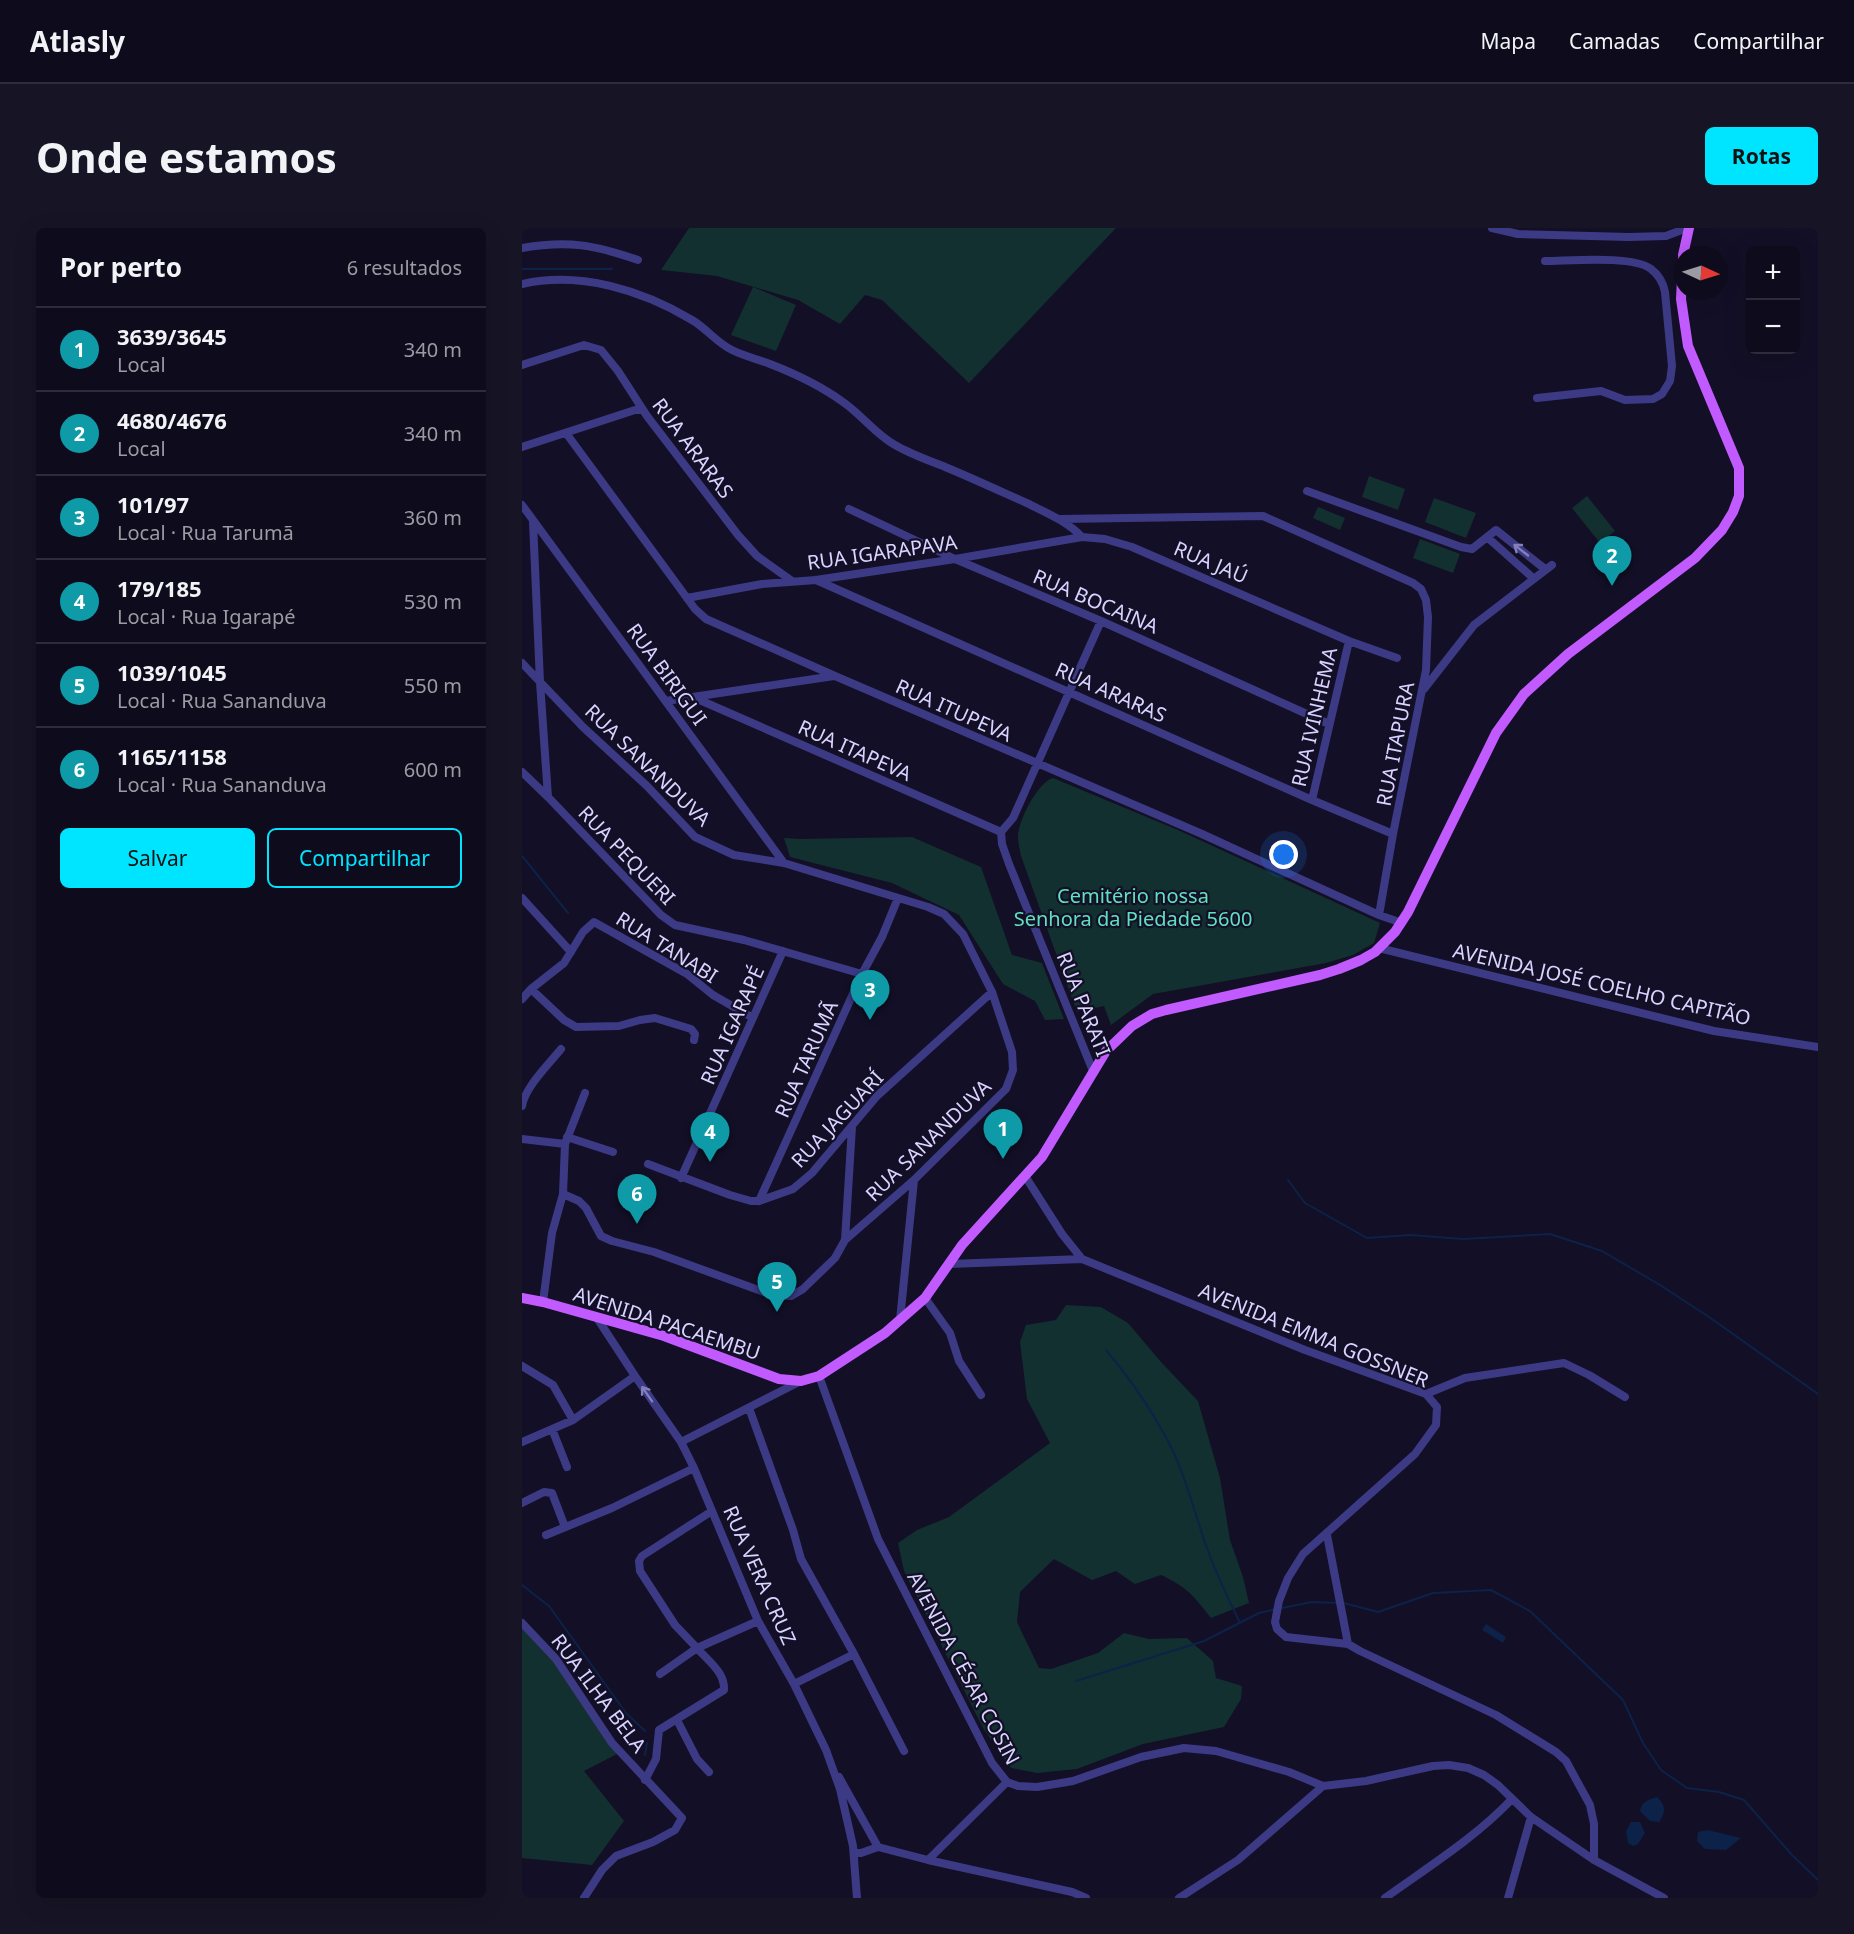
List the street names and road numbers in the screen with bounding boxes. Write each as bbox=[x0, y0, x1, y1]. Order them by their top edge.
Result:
street label: RUA ARARAS bbox=[646, 392, 740, 504]
street label: RUA IGARAPAVA bbox=[805, 528, 959, 576]
street label: RUA JAÚ bbox=[1170, 534, 1252, 590]
street label: RUA BOCAINA bbox=[1029, 562, 1163, 640]
street label: RUA BIRIGUI bbox=[621, 618, 713, 730]
street label: RUA IVINHEMA bbox=[1285, 644, 1343, 789]
street label: RUA ARARAS bbox=[1051, 655, 1171, 729]
street label: RUA ITUPEVA bbox=[892, 672, 1017, 748]
street label: RUA ITAPURA bbox=[1370, 679, 1420, 808]
street label: RUA SANANDUVA bbox=[579, 698, 717, 832]
street label: RUA ITAPEVA bbox=[794, 713, 916, 787]
street label: RUA PEQUERI bbox=[573, 799, 681, 911]
street label: RUA TANABI bbox=[611, 905, 723, 989]
street label: AVENIDA JOSÉ COELHO CAPITÃO bbox=[1450, 937, 1754, 1031]
street label: RUA PARATI bbox=[1051, 948, 1117, 1060]
street label: RUA IGARAPÉ bbox=[694, 961, 770, 1089]
street label: RUA TARUMÃ bbox=[768, 996, 844, 1122]
street label: RUA JAGUARÍ bbox=[785, 1064, 889, 1173]
street label: RUA SANANDUVA bbox=[859, 1073, 997, 1207]
street label: AVENIDA EMMA GOSSNER bbox=[1195, 1276, 1433, 1394]
street label: AVENIDA PACAEMBU bbox=[570, 1280, 764, 1366]
street label: RUA VERA CRUZ bbox=[717, 1501, 803, 1649]
street label: AVENIDA CÉSAR COSIN bbox=[902, 1567, 1026, 1769]
street label: RUA ILHA BELA bbox=[545, 1628, 653, 1758]

